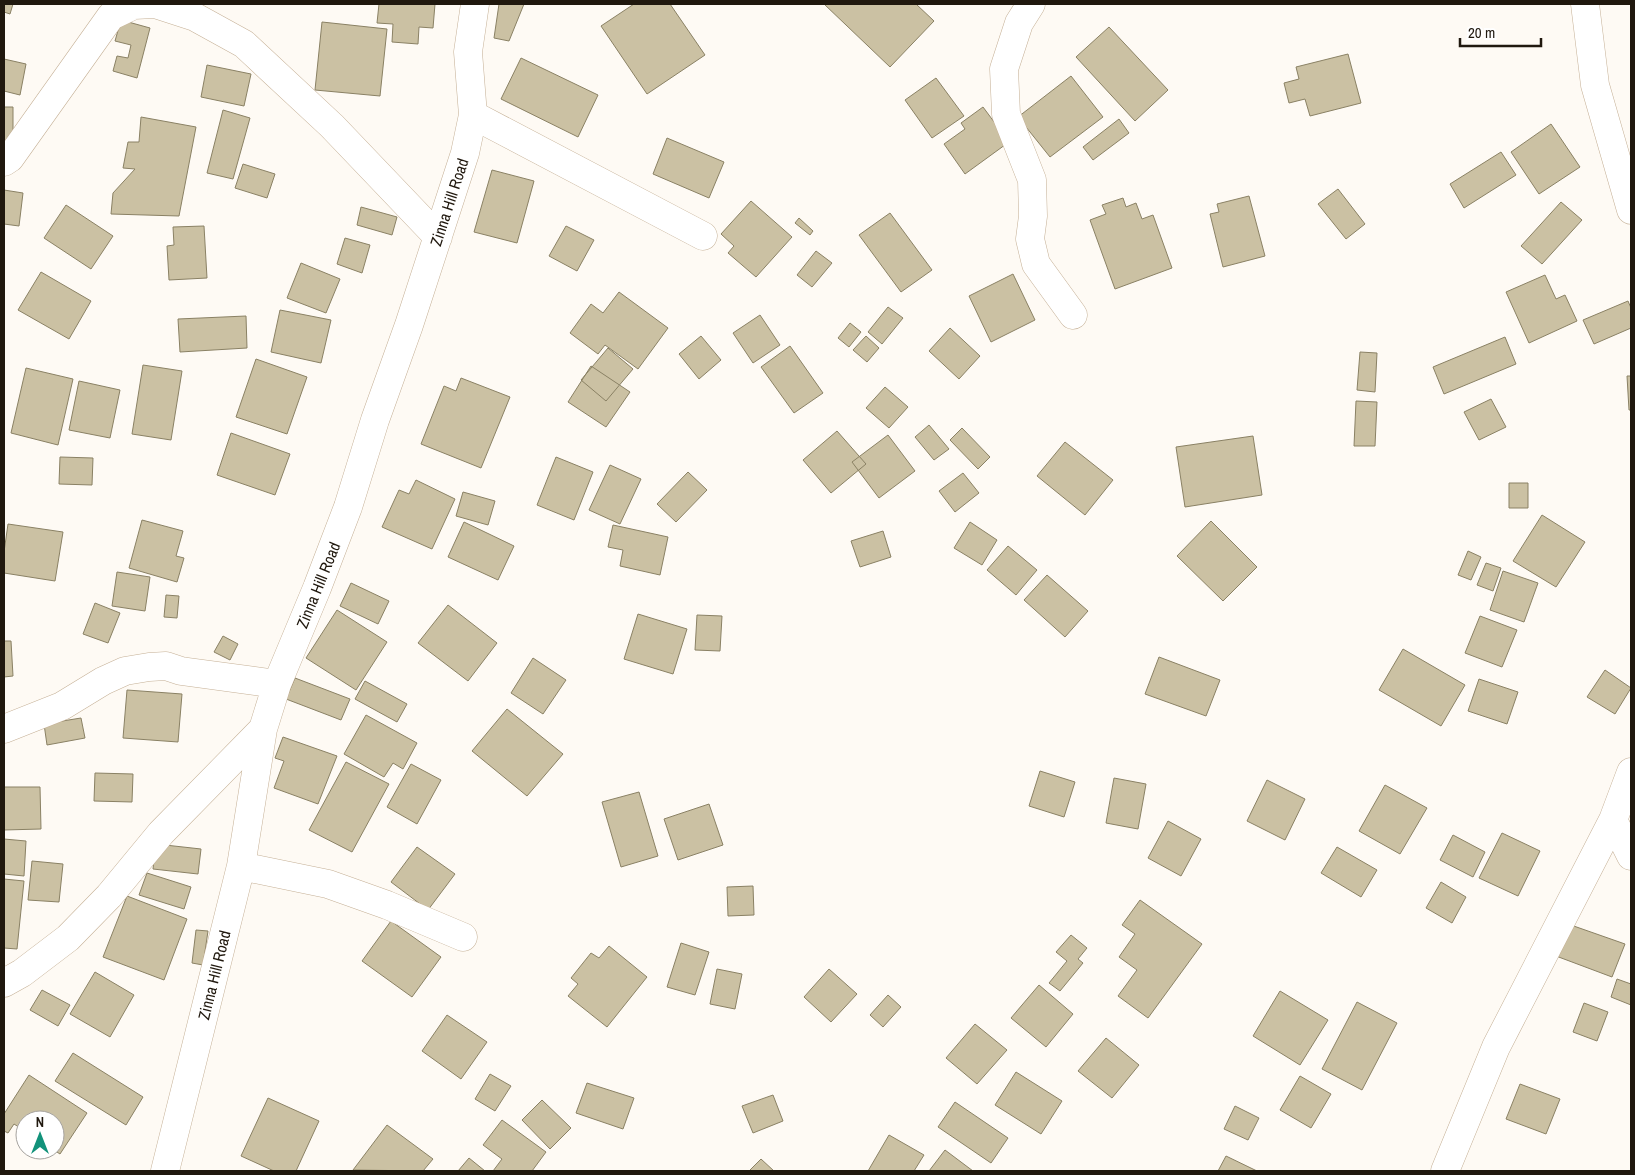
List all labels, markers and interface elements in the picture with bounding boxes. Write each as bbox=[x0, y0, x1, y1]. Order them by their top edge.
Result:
scale bar bbox=[1460, 15, 1541, 47]
text: 20 m bbox=[1468, 22, 1495, 43]
street label: Zinna Hill Road bbox=[424, 155, 474, 249]
street label: Zinna Hill Road bbox=[291, 539, 345, 631]
street label: Zinna Hill Road bbox=[192, 928, 236, 1022]
north arrow bbox=[15, 1110, 65, 1160]
text: N bbox=[36, 1113, 44, 1131]

